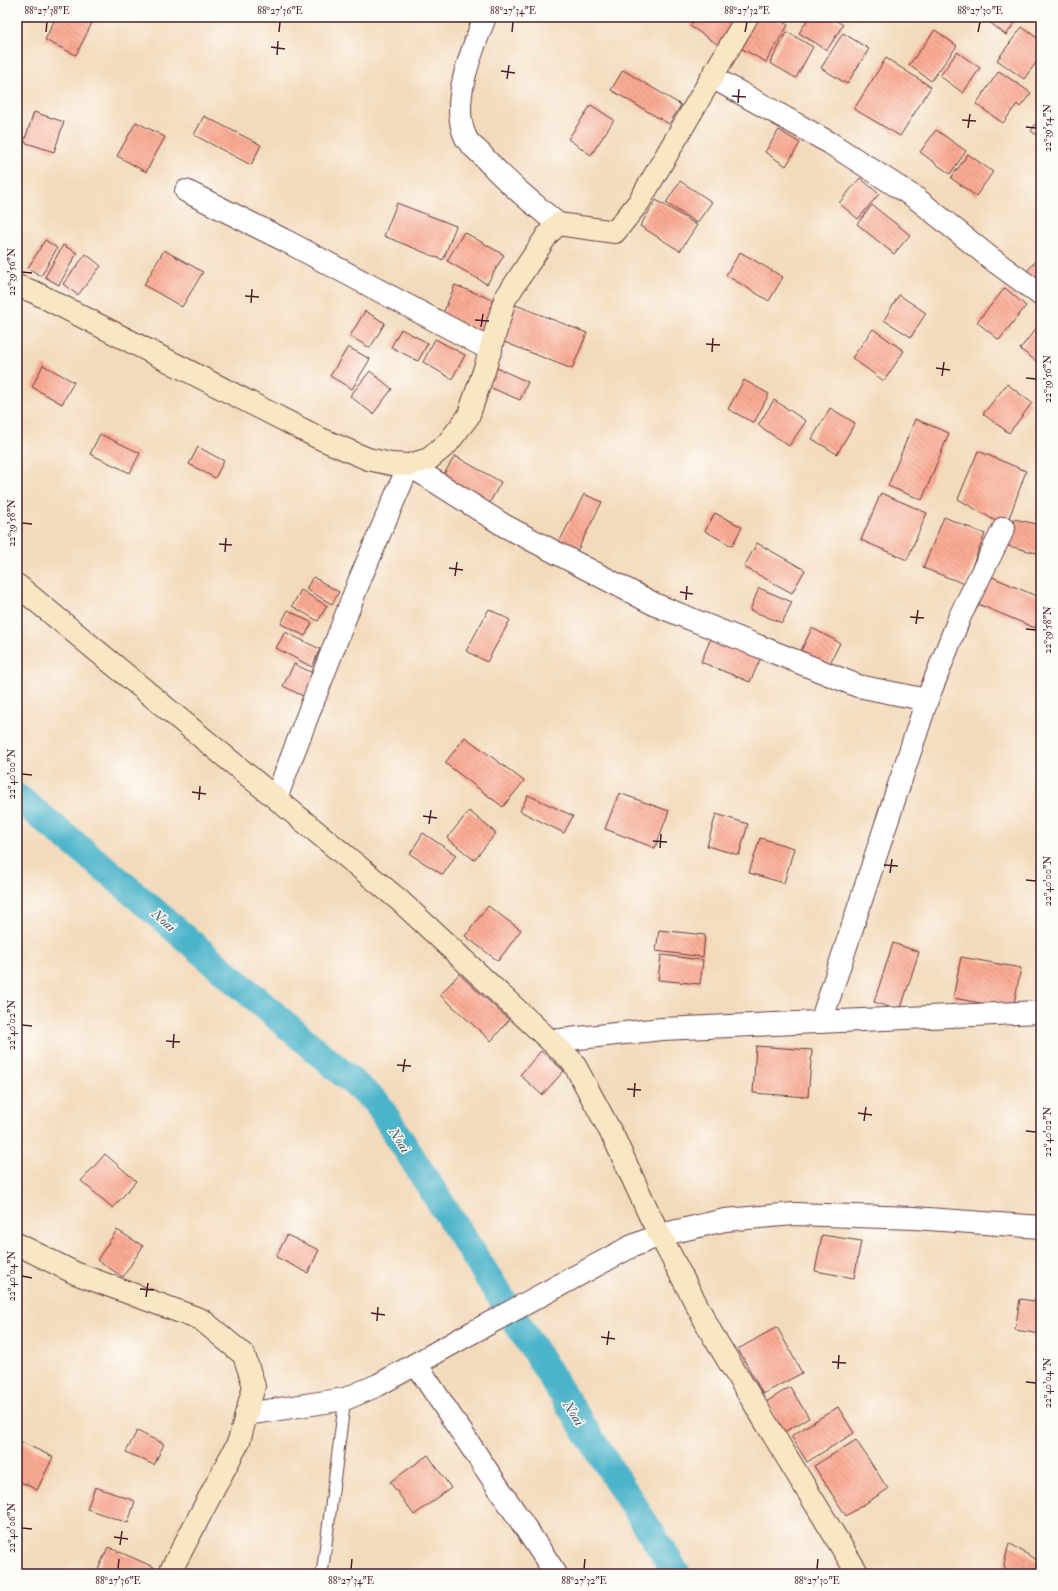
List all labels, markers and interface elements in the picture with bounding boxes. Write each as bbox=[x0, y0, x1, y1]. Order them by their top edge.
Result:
text: 88°27'38"E bbox=[24, 5, 70, 17]
text: 88°27'36"E bbox=[257, 5, 303, 17]
text: 88°27'34"E bbox=[490, 5, 536, 17]
text: 88°27'32"E bbox=[724, 5, 770, 17]
text: 88°27'30"E bbox=[957, 5, 1003, 17]
text: 22°39'54"N bbox=[1042, 104, 1054, 152]
text: 22°39'56"N bbox=[6, 248, 18, 296]
text: 22°39'56"N bbox=[1042, 355, 1054, 403]
text: 22°39'58"N bbox=[6, 499, 18, 547]
text: 22°39'58"N bbox=[1042, 606, 1054, 654]
text: 22°40'00"N bbox=[6, 749, 18, 799]
text: 22°40'00"N bbox=[1042, 856, 1054, 906]
water label: Noai bbox=[147, 905, 179, 936]
text: 22°40'02"N bbox=[6, 1000, 18, 1050]
text: 22°40'02"N bbox=[1042, 1107, 1054, 1157]
water label: Noai bbox=[385, 1124, 414, 1156]
text: 22°40'04"N bbox=[6, 1251, 18, 1301]
text: 22°40'04"N bbox=[1042, 1358, 1054, 1408]
water label: Noai bbox=[559, 1397, 588, 1429]
text: 22°40'06"N bbox=[6, 1503, 18, 1553]
text: 88°27'36"E bbox=[95, 1575, 141, 1587]
text: 88°27'34"E bbox=[328, 1575, 374, 1587]
text: 88°27'32"E bbox=[561, 1575, 607, 1587]
text: 88°27'30"E bbox=[794, 1575, 840, 1587]

